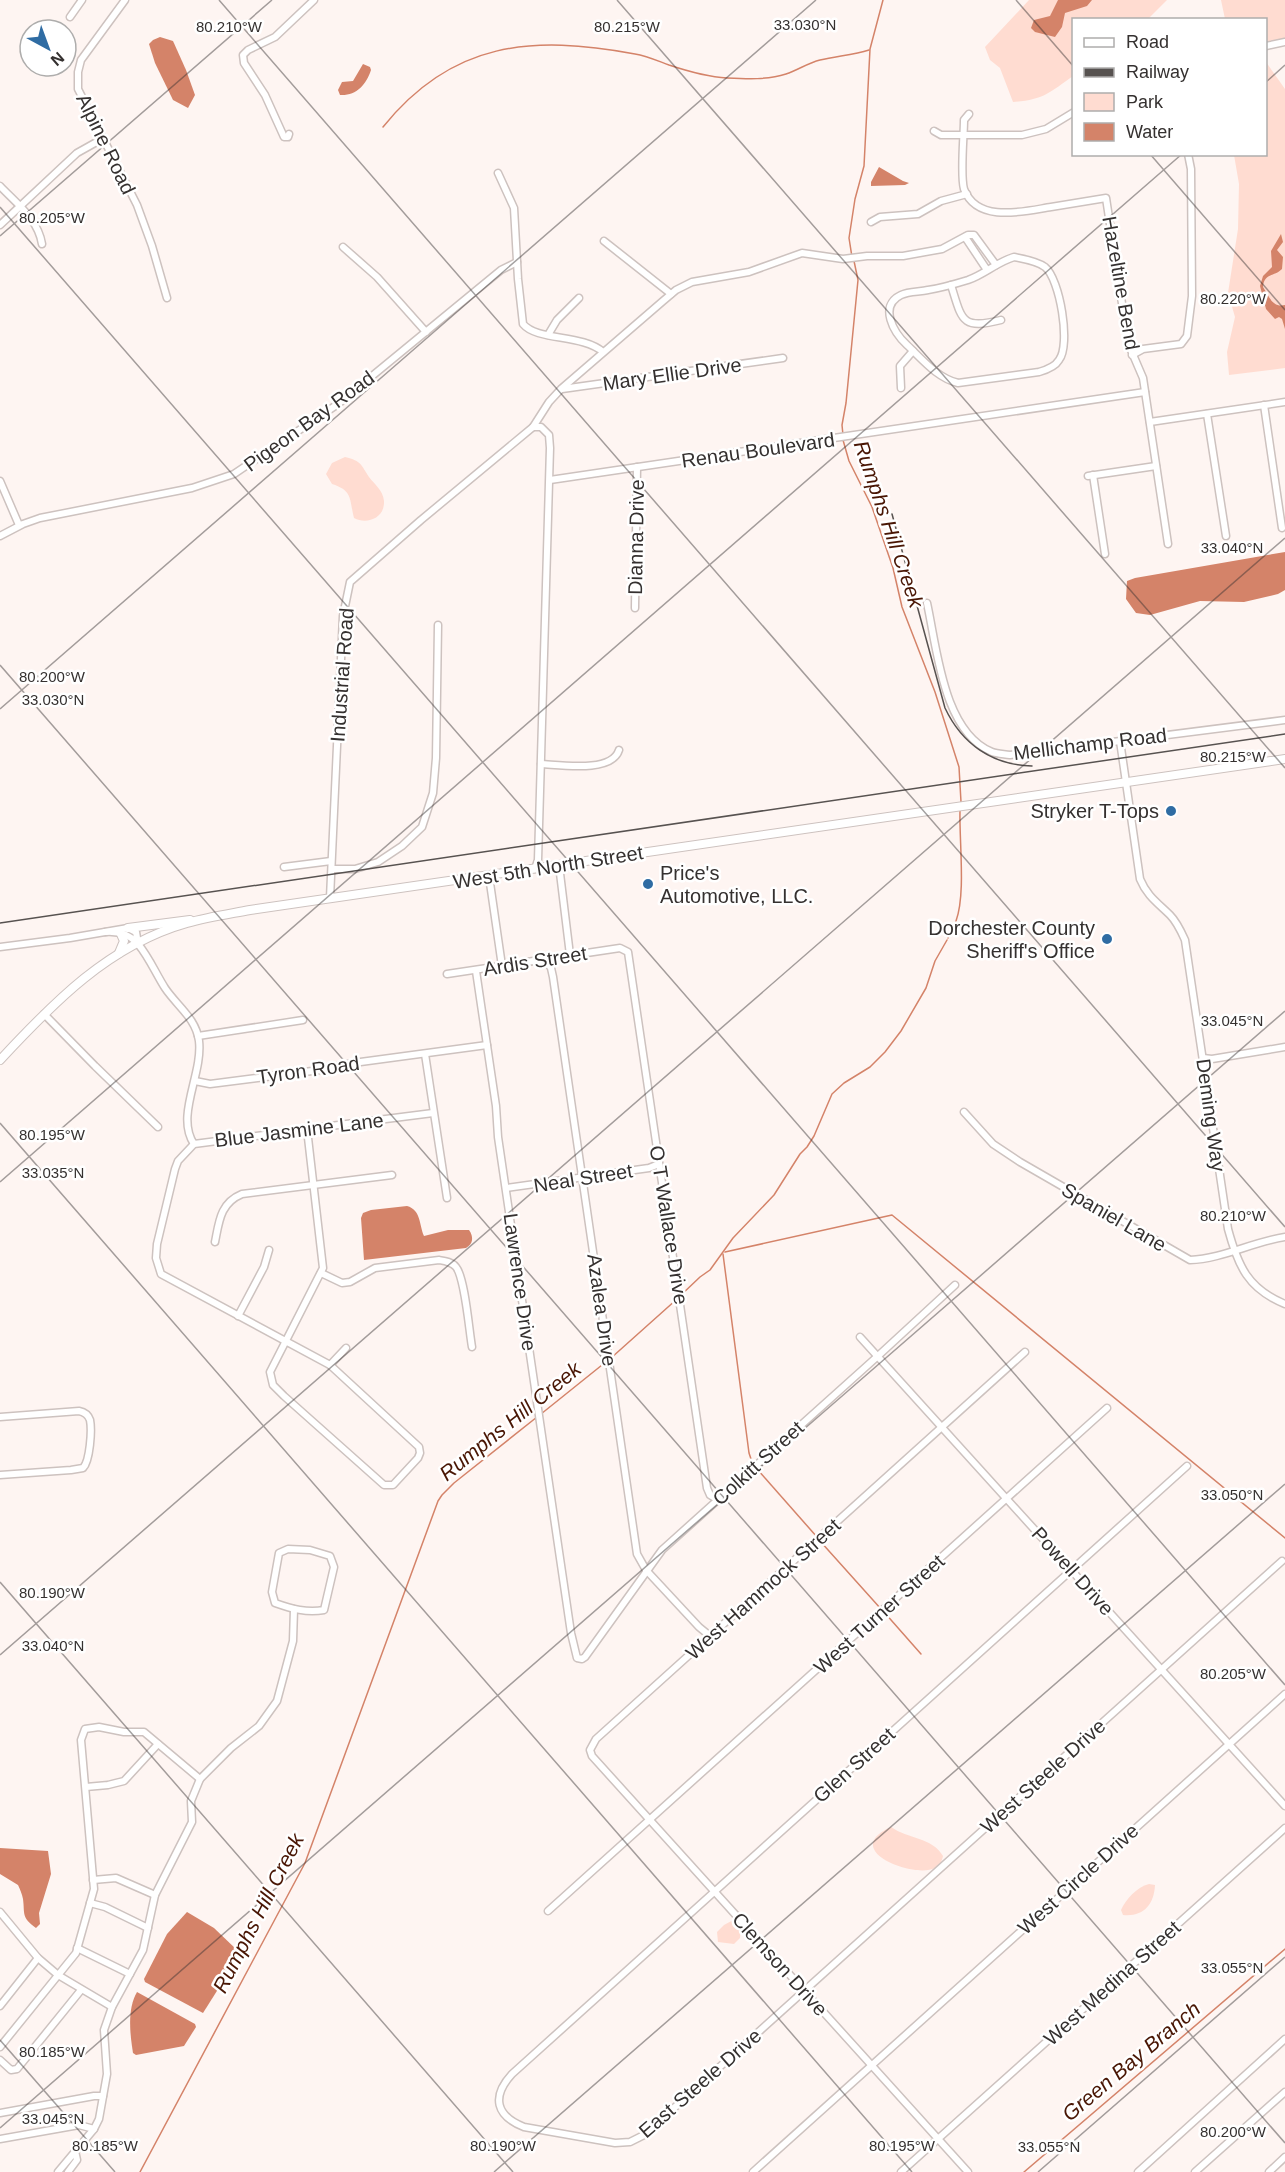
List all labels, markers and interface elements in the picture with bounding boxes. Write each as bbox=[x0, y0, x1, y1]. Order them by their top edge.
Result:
text: 33.030°N bbox=[774, 16, 836, 33]
north arrow bbox=[18, 18, 78, 78]
text: 80.210°W bbox=[196, 18, 263, 35]
text: 80.215°W bbox=[594, 18, 661, 35]
legend bbox=[1072, 18, 1267, 156]
text: Road bbox=[1126, 32, 1169, 52]
text: N bbox=[48, 49, 67, 69]
text: Railway bbox=[1126, 62, 1189, 82]
street label: Alpine Road bbox=[72, 90, 140, 198]
text: Park bbox=[1126, 92, 1164, 112]
text: Water bbox=[1126, 122, 1173, 142]
text: 80.205°W bbox=[19, 209, 86, 226]
street label: Hazeltine Bend bbox=[1098, 214, 1144, 352]
text: 80.220°W bbox=[1200, 290, 1267, 307]
street label: Mary Ellie Drive bbox=[601, 353, 743, 395]
street label: Pigeon Bay Road bbox=[240, 366, 378, 476]
street label: Renau Boulevard bbox=[680, 428, 836, 472]
water label: Rumphs Hill Creek bbox=[850, 438, 929, 612]
street label: Dianna Drive bbox=[624, 479, 648, 595]
text: 33.040°N bbox=[1201, 539, 1263, 556]
street label: Industrial Road bbox=[326, 607, 358, 743]
text: 80.200°W bbox=[19, 668, 86, 685]
text: 33.030°N bbox=[22, 691, 84, 708]
street label: Mellichamp Road bbox=[1012, 724, 1168, 764]
text: 80.215°W bbox=[1200, 748, 1267, 765]
place label: Stryker T-Tops bbox=[1030, 800, 1159, 822]
marker: Stryker T-Tops bbox=[1164, 804, 1178, 818]
street label: West 5th North Street bbox=[451, 841, 645, 893]
place label: Price's Automotive, LLC. bbox=[660, 862, 813, 907]
marker: Price's Automotive, LLC. bbox=[641, 877, 655, 891]
place label: Dorchester County Sheriff's Office bbox=[928, 917, 1095, 962]
marker: Dorchester County Sheriff's Office bbox=[1100, 932, 1114, 946]
street label: Ardis Street bbox=[482, 942, 589, 980]
text: 33.045°N bbox=[1201, 1012, 1263, 1029]
street label: Tyron Road bbox=[255, 1052, 361, 1088]
street label: Deming Way bbox=[1192, 1057, 1230, 1173]
street label: Blue Jasmine Lane bbox=[213, 1109, 385, 1151]
text: 80.195°W bbox=[19, 1126, 86, 1143]
street label: O T Wallace Drive bbox=[646, 1144, 692, 1306]
street label: Neal Street bbox=[532, 1159, 635, 1197]
text: 33.035°N bbox=[22, 1164, 84, 1181]
street label: Spaniel Lane bbox=[1058, 1178, 1170, 1256]
text: 80.210°W bbox=[1200, 1207, 1267, 1224]
street label: Lawrence Drive bbox=[499, 1212, 541, 1352]
street label: Azalea Drive bbox=[583, 1252, 621, 1368]
water label: Rumphs Hill Creek bbox=[435, 1356, 586, 1485]
street label: Colkitt Street bbox=[708, 1416, 808, 1509]
text: 33.050°N bbox=[1201, 1486, 1263, 1503]
street label: West Hammock Street bbox=[681, 1514, 845, 1664]
street label: Powell Drive bbox=[1028, 1522, 1118, 1620]
street label: West Turner Street bbox=[809, 1550, 949, 1678]
text: 80.190°W bbox=[19, 1584, 86, 1601]
text: 33.040°N bbox=[22, 1637, 84, 1654]
text: 80.205°W bbox=[1200, 1665, 1267, 1682]
street label: West Steele Drive bbox=[976, 1714, 1110, 1838]
street label: Glen Street bbox=[809, 1723, 899, 1807]
street label: West Circle Drive bbox=[1013, 1819, 1143, 1939]
water label: Rumphs Hill Creek bbox=[208, 1828, 309, 1996]
street label: Clemson Drive bbox=[728, 1908, 832, 2020]
street label: West Medina Street bbox=[1040, 1916, 1185, 2050]
text: 33.055°N bbox=[1201, 1959, 1263, 1976]
water label: Green Bay Branch bbox=[1057, 1997, 1205, 2125]
street label: East Steele Drive bbox=[634, 2024, 766, 2142]
text: 80.185°W bbox=[19, 2043, 86, 2060]
text: 33.045°N bbox=[22, 2110, 84, 2127]
text: 80.200°W bbox=[1200, 2123, 1267, 2140]
text: 80.185°W bbox=[72, 2137, 139, 2154]
text: 80.190°W bbox=[470, 2137, 537, 2154]
text: 80.195°W bbox=[869, 2137, 936, 2154]
text: 33.055°N bbox=[1018, 2138, 1080, 2155]

